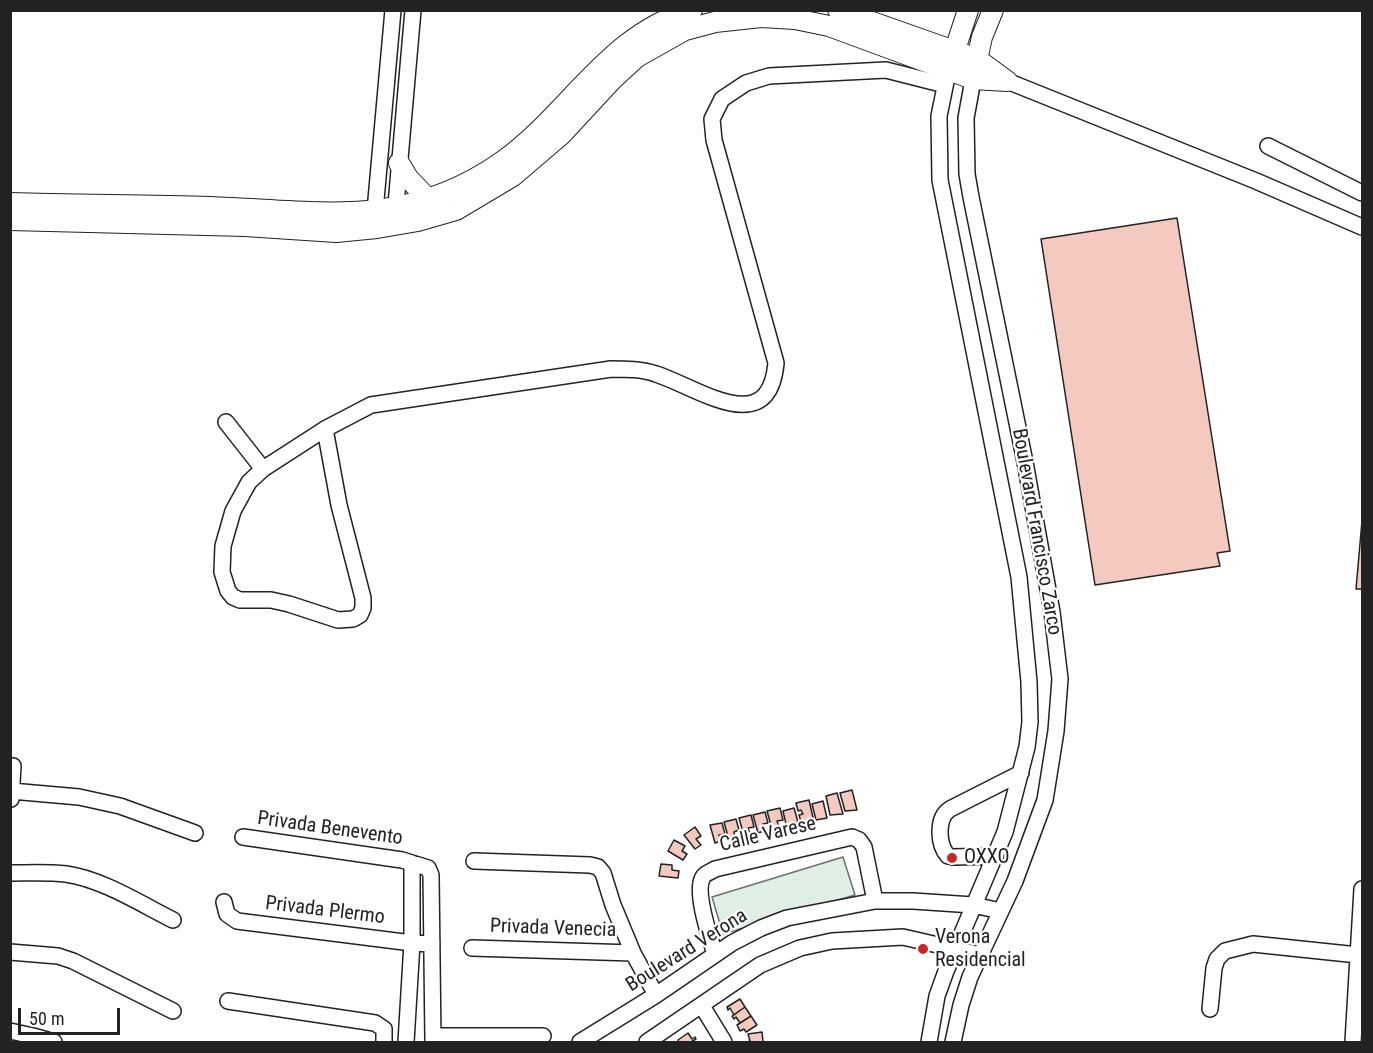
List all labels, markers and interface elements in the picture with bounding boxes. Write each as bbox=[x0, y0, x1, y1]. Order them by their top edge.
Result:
street label: Boulevard Francisco Zarco bbox=[1006, 427, 1066, 637]
street label: Privada Benevento bbox=[256, 807, 404, 851]
street label: Calle Varese bbox=[717, 812, 819, 858]
place label: OXXO bbox=[964, 846, 1010, 870]
marker: OXXO bbox=[945, 851, 959, 865]
street label: Privada Plermo bbox=[264, 892, 386, 930]
street label: Boulevard Verona bbox=[622, 904, 752, 998]
street label: Privada Venecia bbox=[489, 915, 617, 943]
place label: Verona Residencial bbox=[935, 926, 1026, 973]
marker: Verona Residencial bbox=[916, 942, 930, 956]
scale bar bbox=[21, 996, 123, 1034]
text: 50 m bbox=[29, 1008, 64, 1029]

